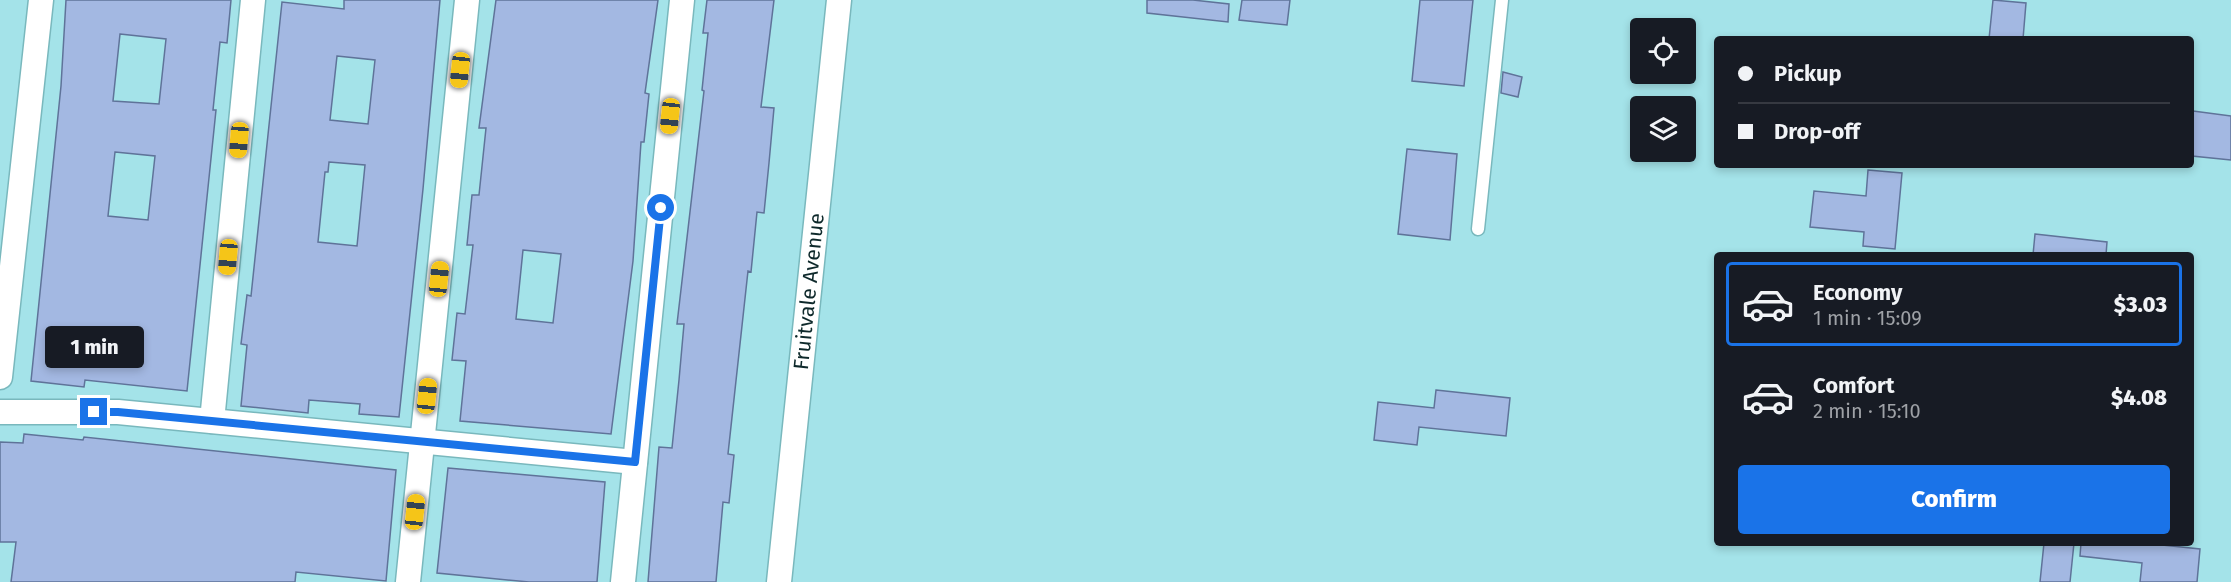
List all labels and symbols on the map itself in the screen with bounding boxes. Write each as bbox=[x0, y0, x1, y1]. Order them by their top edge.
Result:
car bbox=[449, 51, 471, 89]
car bbox=[659, 97, 681, 135]
car bbox=[228, 121, 250, 159]
route start bbox=[647, 194, 674, 221]
street label: Fruitvale Avenue bbox=[788, 212, 830, 371]
car bbox=[217, 238, 239, 276]
car bbox=[428, 260, 450, 298]
callout: 1 min bbox=[44, 325, 144, 367]
car bbox=[416, 377, 438, 415]
route end bbox=[80, 398, 107, 425]
car bbox=[404, 493, 426, 531]

